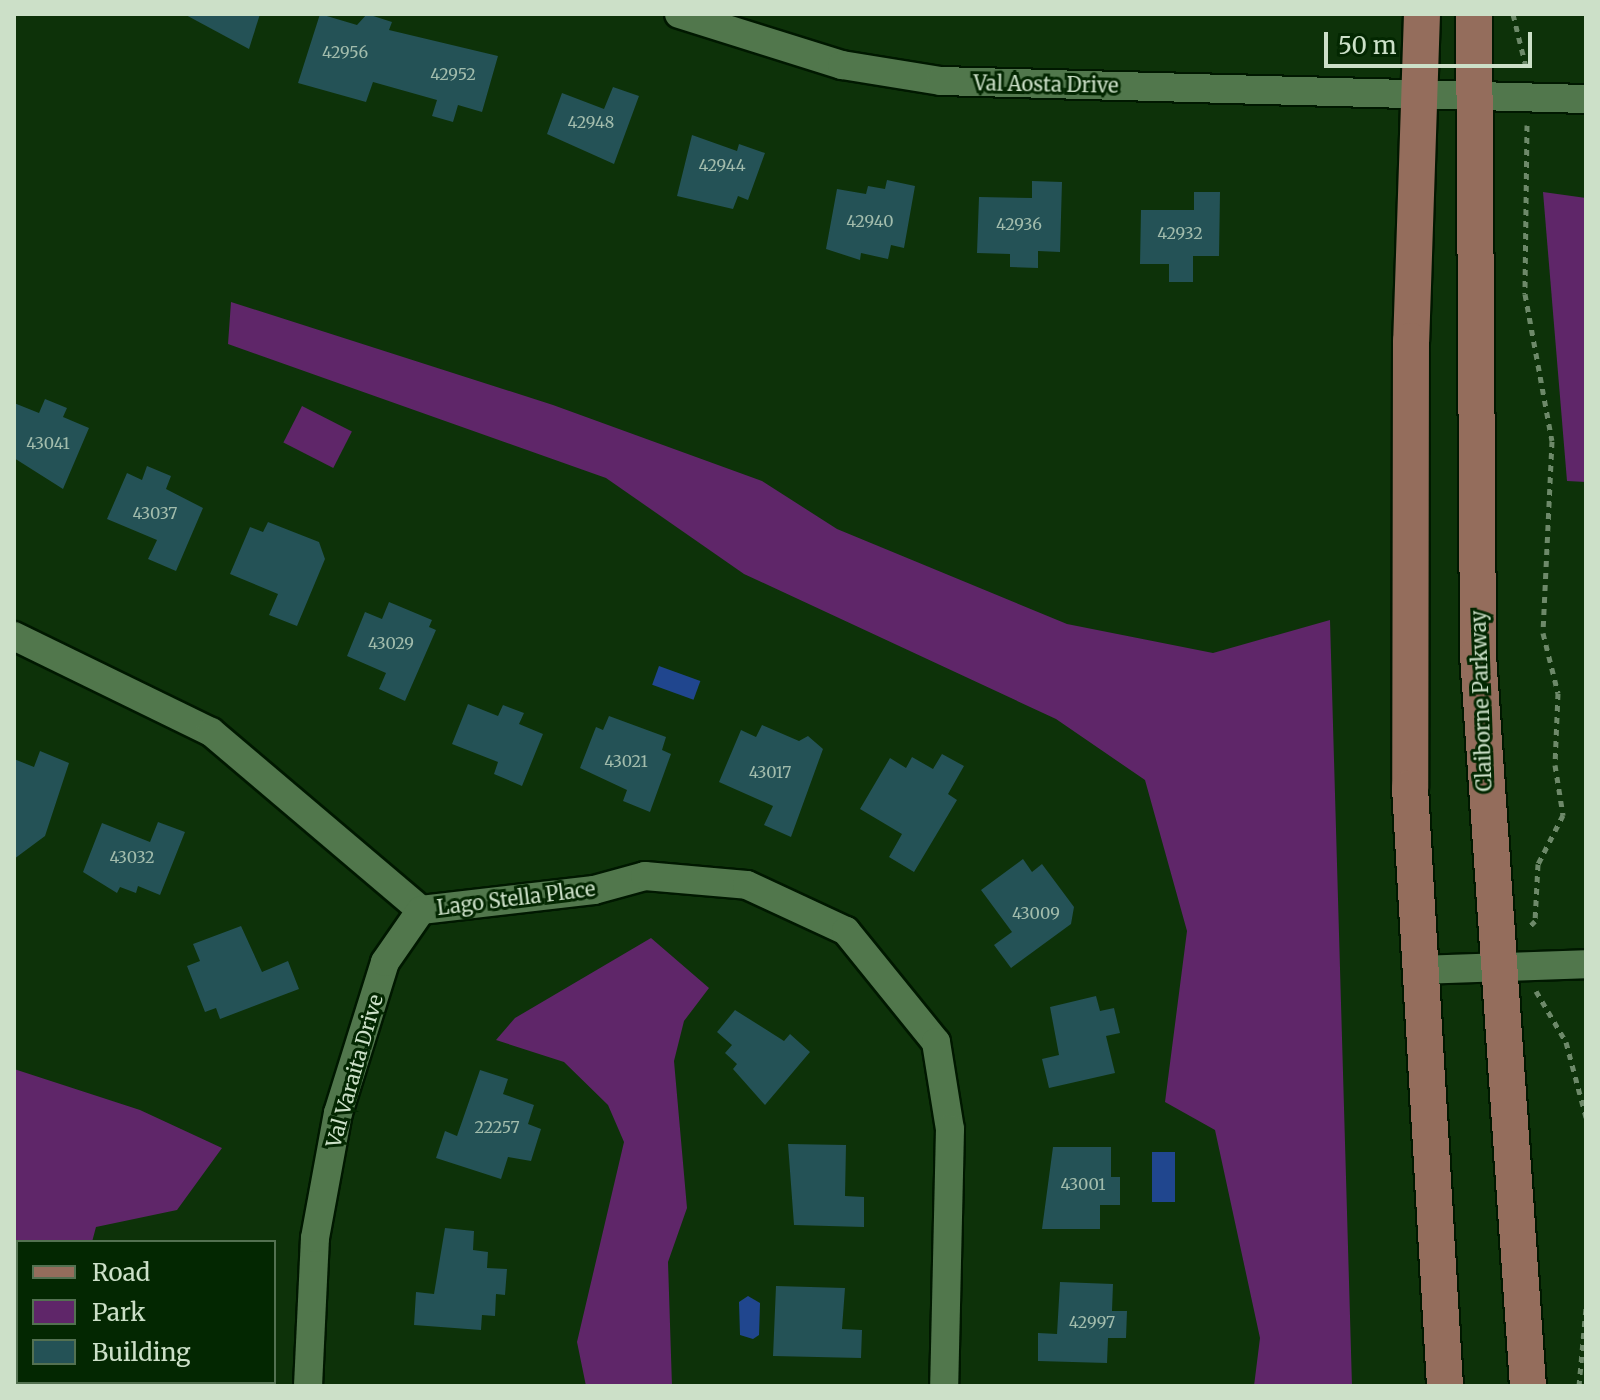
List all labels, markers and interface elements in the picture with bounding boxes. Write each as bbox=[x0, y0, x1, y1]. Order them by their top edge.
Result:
scale bar bbox=[1328, 16, 1536, 66]
text: 50 m bbox=[1338, 30, 1397, 61]
house number: 42956 bbox=[322, 42, 368, 62]
house number: 42952 bbox=[430, 64, 476, 84]
street label: Val Aosta Drive bbox=[973, 71, 1119, 97]
house number: 42948 bbox=[568, 112, 614, 132]
house number: 42944 bbox=[698, 155, 746, 175]
house number: 42940 bbox=[846, 211, 894, 231]
house number: 42936 bbox=[996, 214, 1042, 234]
house number: 42932 bbox=[1157, 223, 1203, 243]
house number: 43041 bbox=[26, 433, 70, 453]
house number: 43037 bbox=[133, 503, 177, 523]
street label: Claiborne Parkway bbox=[1466, 610, 1496, 792]
house number: 43029 bbox=[368, 633, 414, 653]
house number: 43021 bbox=[604, 751, 648, 771]
house number: 43017 bbox=[749, 762, 791, 782]
house number: 43032 bbox=[109, 847, 155, 867]
street label: Lago Stella Place bbox=[435, 876, 597, 920]
house number: 43009 bbox=[1012, 903, 1060, 923]
street label: Val Varaita Drive bbox=[321, 992, 387, 1150]
house number: 22257 bbox=[474, 1117, 520, 1137]
house number: 43001 bbox=[1061, 1174, 1105, 1194]
legend bbox=[16, 1240, 276, 1384]
text: Road bbox=[92, 1257, 150, 1288]
text: Park bbox=[92, 1297, 145, 1328]
house number: 42997 bbox=[1069, 1312, 1115, 1332]
text: Building bbox=[92, 1337, 191, 1368]

